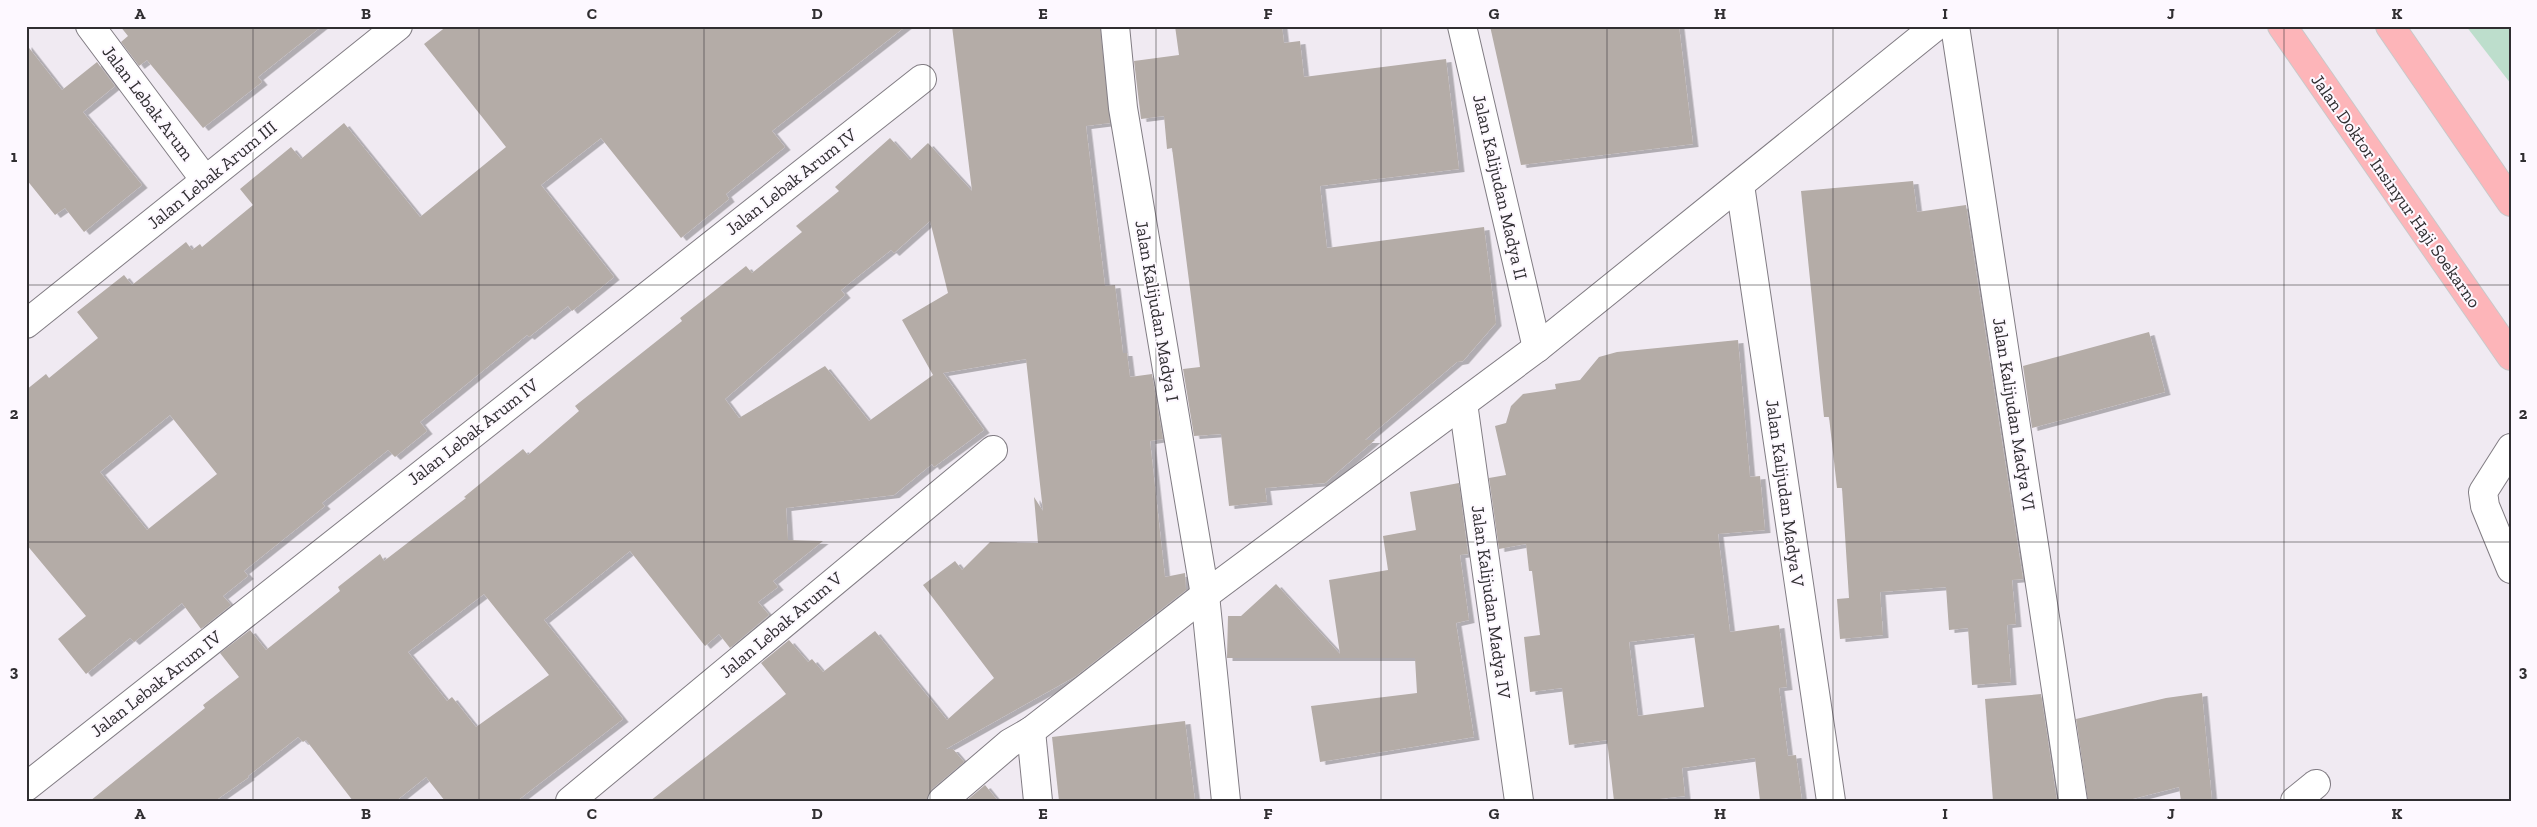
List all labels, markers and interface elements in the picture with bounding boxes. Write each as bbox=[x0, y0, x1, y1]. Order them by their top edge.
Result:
text: A bbox=[135, 4, 146, 23]
text: B bbox=[361, 4, 371, 23]
text: C bbox=[587, 4, 597, 23]
text: D bbox=[811, 4, 823, 23]
text: E bbox=[1038, 4, 1048, 23]
text: F bbox=[1263, 4, 1273, 23]
text: G bbox=[1489, 4, 1500, 23]
text: H bbox=[1714, 4, 1726, 23]
text: I bbox=[1942, 4, 1948, 23]
text: J bbox=[2167, 4, 2175, 23]
text: K bbox=[2392, 4, 2403, 23]
street label: Jalan Lebak Arum bbox=[97, 41, 199, 165]
street label: Jalan Doktor Insinyur Haji Soekarno bbox=[2307, 70, 2485, 312]
street label: Jalan Kalijudan Madya II bbox=[1468, 92, 1532, 282]
street label: Jalan Lebak Arum III bbox=[143, 116, 281, 234]
street label: Jalan Lebak Arum IV bbox=[721, 124, 861, 240]
text: 1 bbox=[11, 147, 18, 166]
text: 1 bbox=[2520, 147, 2527, 166]
street label: Jalan Kalijudan Madya I bbox=[1130, 219, 1184, 404]
street label: Jalan Kalijudan Madya VI bbox=[1988, 316, 2040, 512]
street label: Jalan Lebak Arum IV bbox=[403, 374, 543, 490]
street label: Jalan Kalijudan Madya V bbox=[1761, 398, 1809, 588]
text: 2 bbox=[10, 404, 19, 423]
text: 2 bbox=[2519, 404, 2528, 423]
street label: Jalan Kalijudan Madya IV bbox=[1467, 504, 1516, 701]
street label: Jalan Lebak Arum V bbox=[715, 567, 847, 683]
street label: Jalan Lebak Arum IV bbox=[86, 626, 226, 742]
text: 3 bbox=[10, 662, 19, 681]
text: 3 bbox=[2519, 662, 2528, 681]
text: A bbox=[135, 804, 146, 823]
text: B bbox=[361, 804, 371, 823]
text: C bbox=[587, 804, 597, 823]
text: D bbox=[811, 804, 823, 823]
text: E bbox=[1038, 804, 1048, 823]
text: F bbox=[1263, 804, 1273, 823]
text: G bbox=[1489, 804, 1500, 823]
text: H bbox=[1714, 804, 1726, 823]
text: I bbox=[1942, 804, 1948, 823]
text: J bbox=[2167, 804, 2175, 823]
text: K bbox=[2392, 804, 2403, 823]

